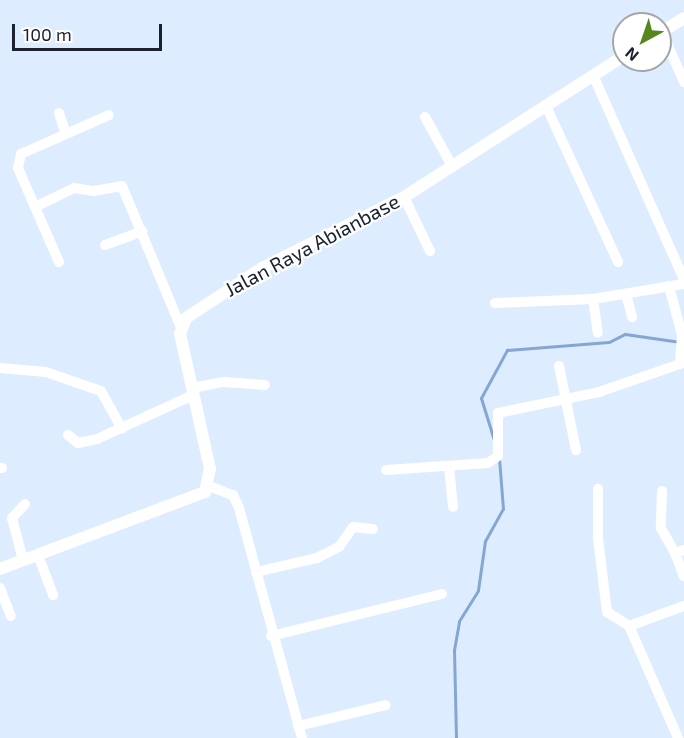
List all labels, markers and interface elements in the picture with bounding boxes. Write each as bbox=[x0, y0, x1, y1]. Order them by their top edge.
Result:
scale bar bbox=[15, 12, 165, 50]
north arrow bbox=[612, 12, 672, 72]
text: 100 m bbox=[23, 23, 72, 45]
text: N bbox=[621, 44, 642, 66]
street label: Jalan Raya Abianbase bbox=[220, 189, 404, 301]

